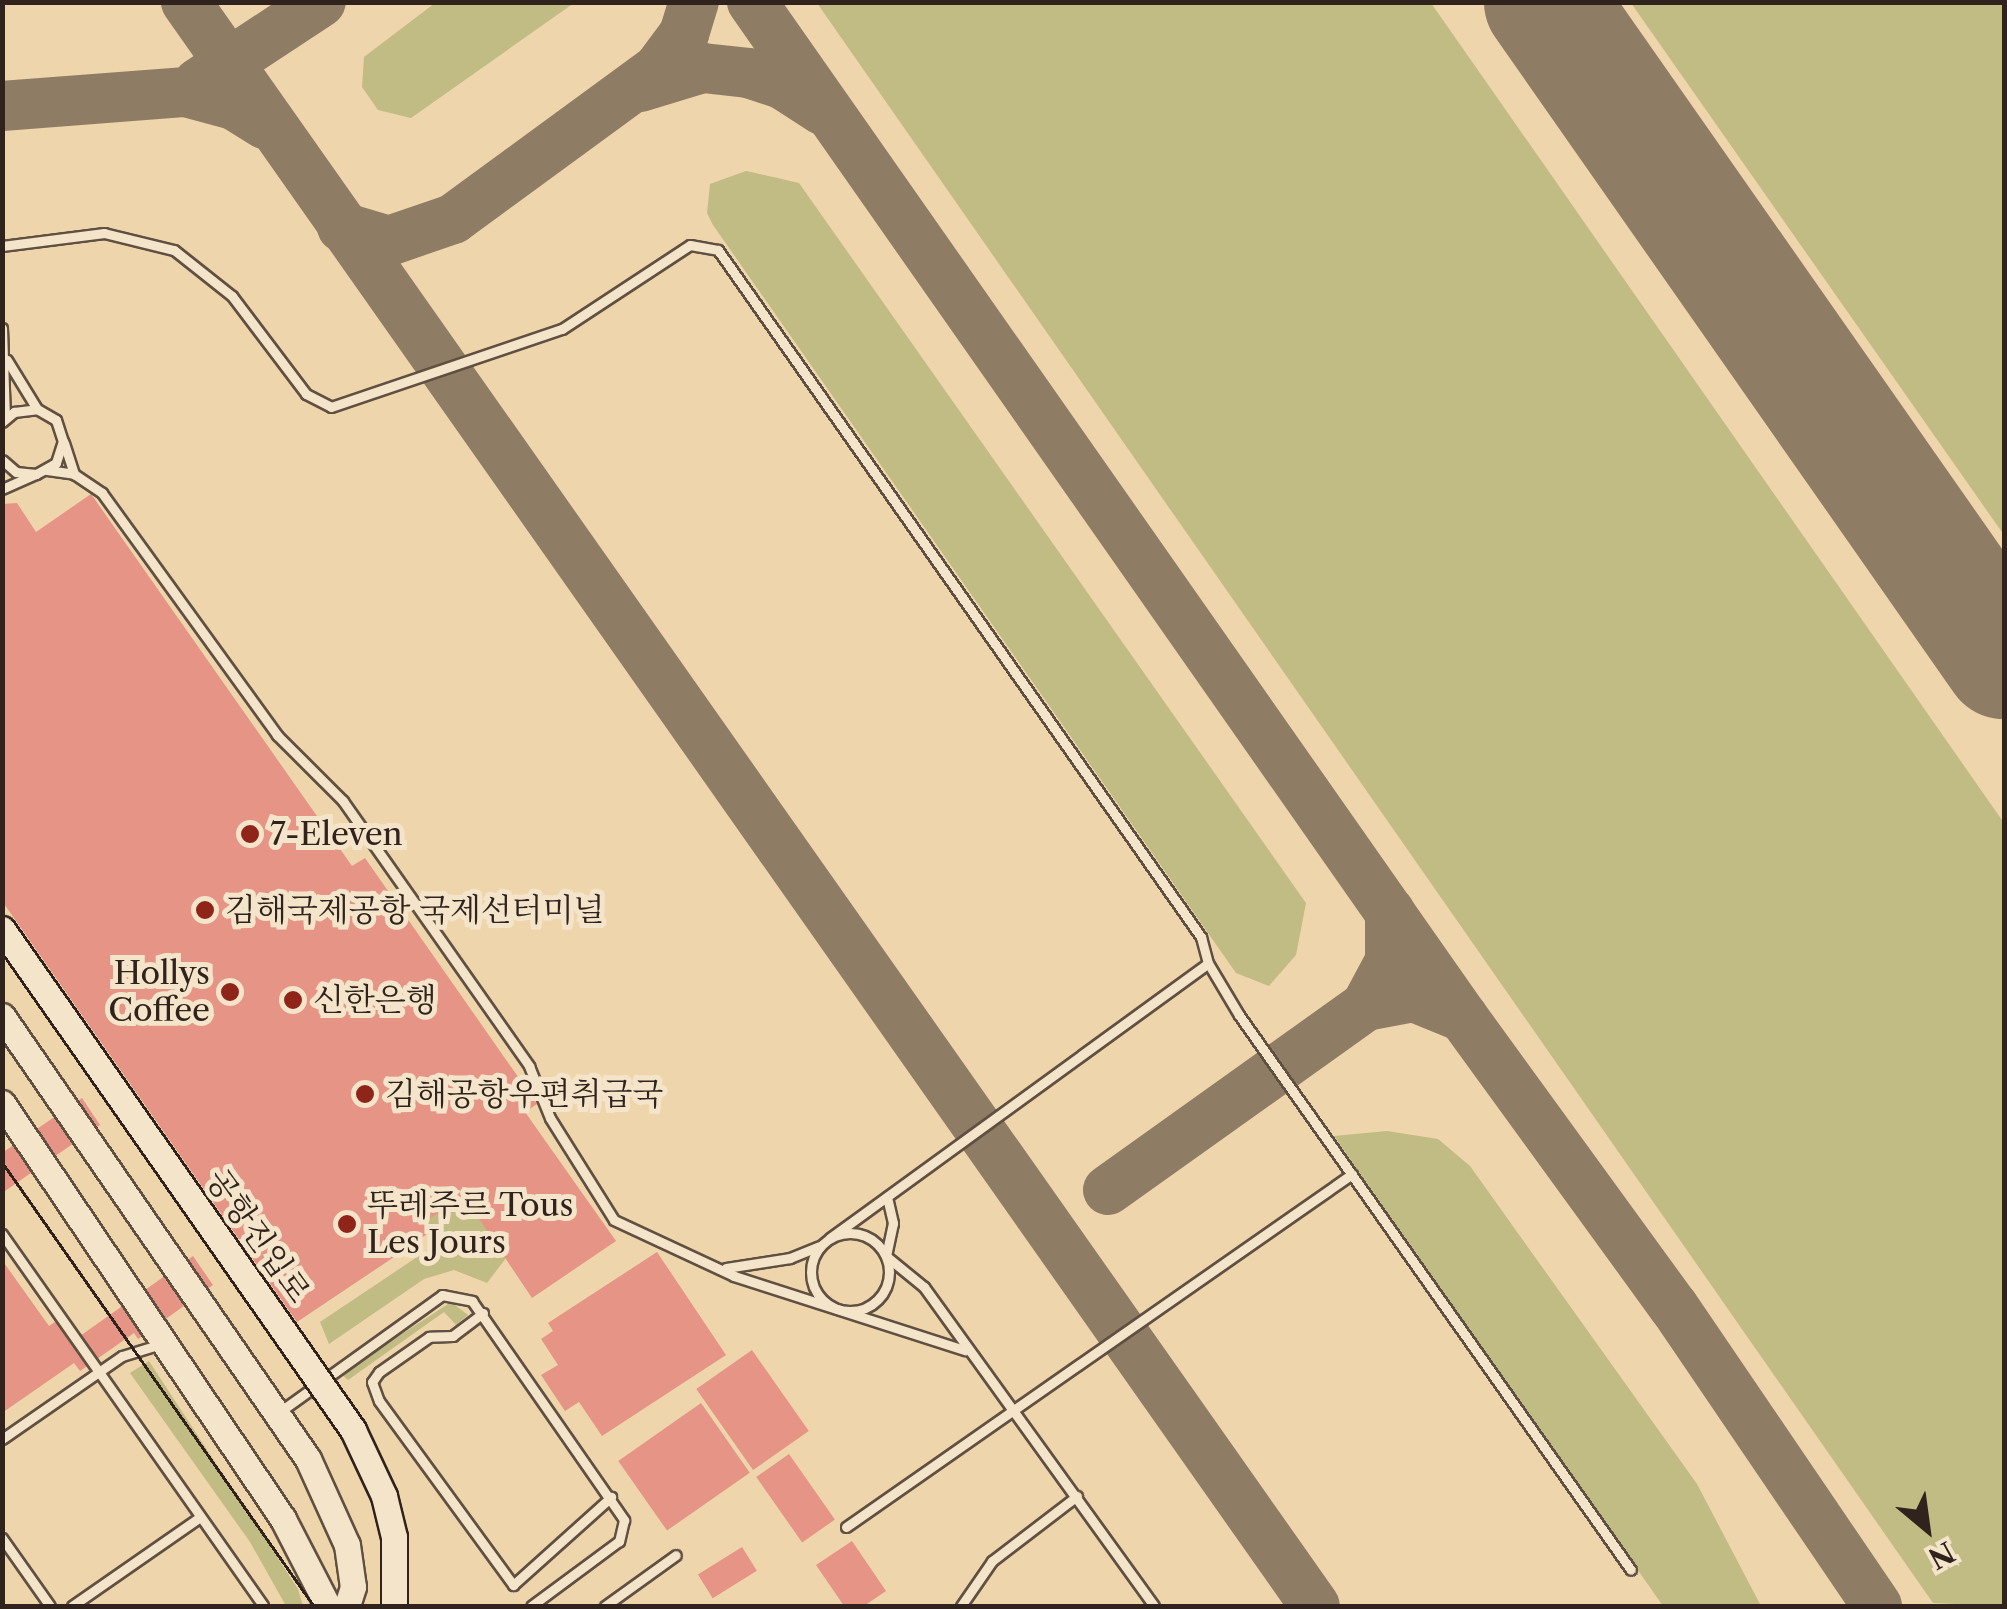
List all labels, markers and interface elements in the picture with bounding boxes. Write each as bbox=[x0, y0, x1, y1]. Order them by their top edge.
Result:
place label: 7-Eleven bbox=[270, 815, 403, 853]
marker: 7-Eleven bbox=[239, 823, 261, 845]
place label: 김해국제공항 국제선터미널 bbox=[225, 891, 604, 929]
marker: 김해국제공항 국제선터미널 bbox=[194, 899, 216, 921]
place label: Hollys Coffee bbox=[108, 955, 210, 1030]
marker: Hollys Coffee bbox=[219, 981, 241, 1003]
place label: 신한은행 bbox=[313, 981, 437, 1019]
marker: 신한은행 bbox=[282, 989, 304, 1011]
place label: 김해공항우편취급국 bbox=[385, 1075, 663, 1113]
marker: 김해공항우편취급국 bbox=[354, 1083, 376, 1105]
street label: 공항진입로 bbox=[198, 1162, 318, 1310]
place label: 뚜레주르 Tous Les Jours bbox=[367, 1187, 573, 1262]
marker: 뚜레주르 Tous Les Jours bbox=[336, 1213, 358, 1235]
north arrow bbox=[1877, 1479, 1977, 1579]
text: N bbox=[1923, 1534, 1960, 1576]

